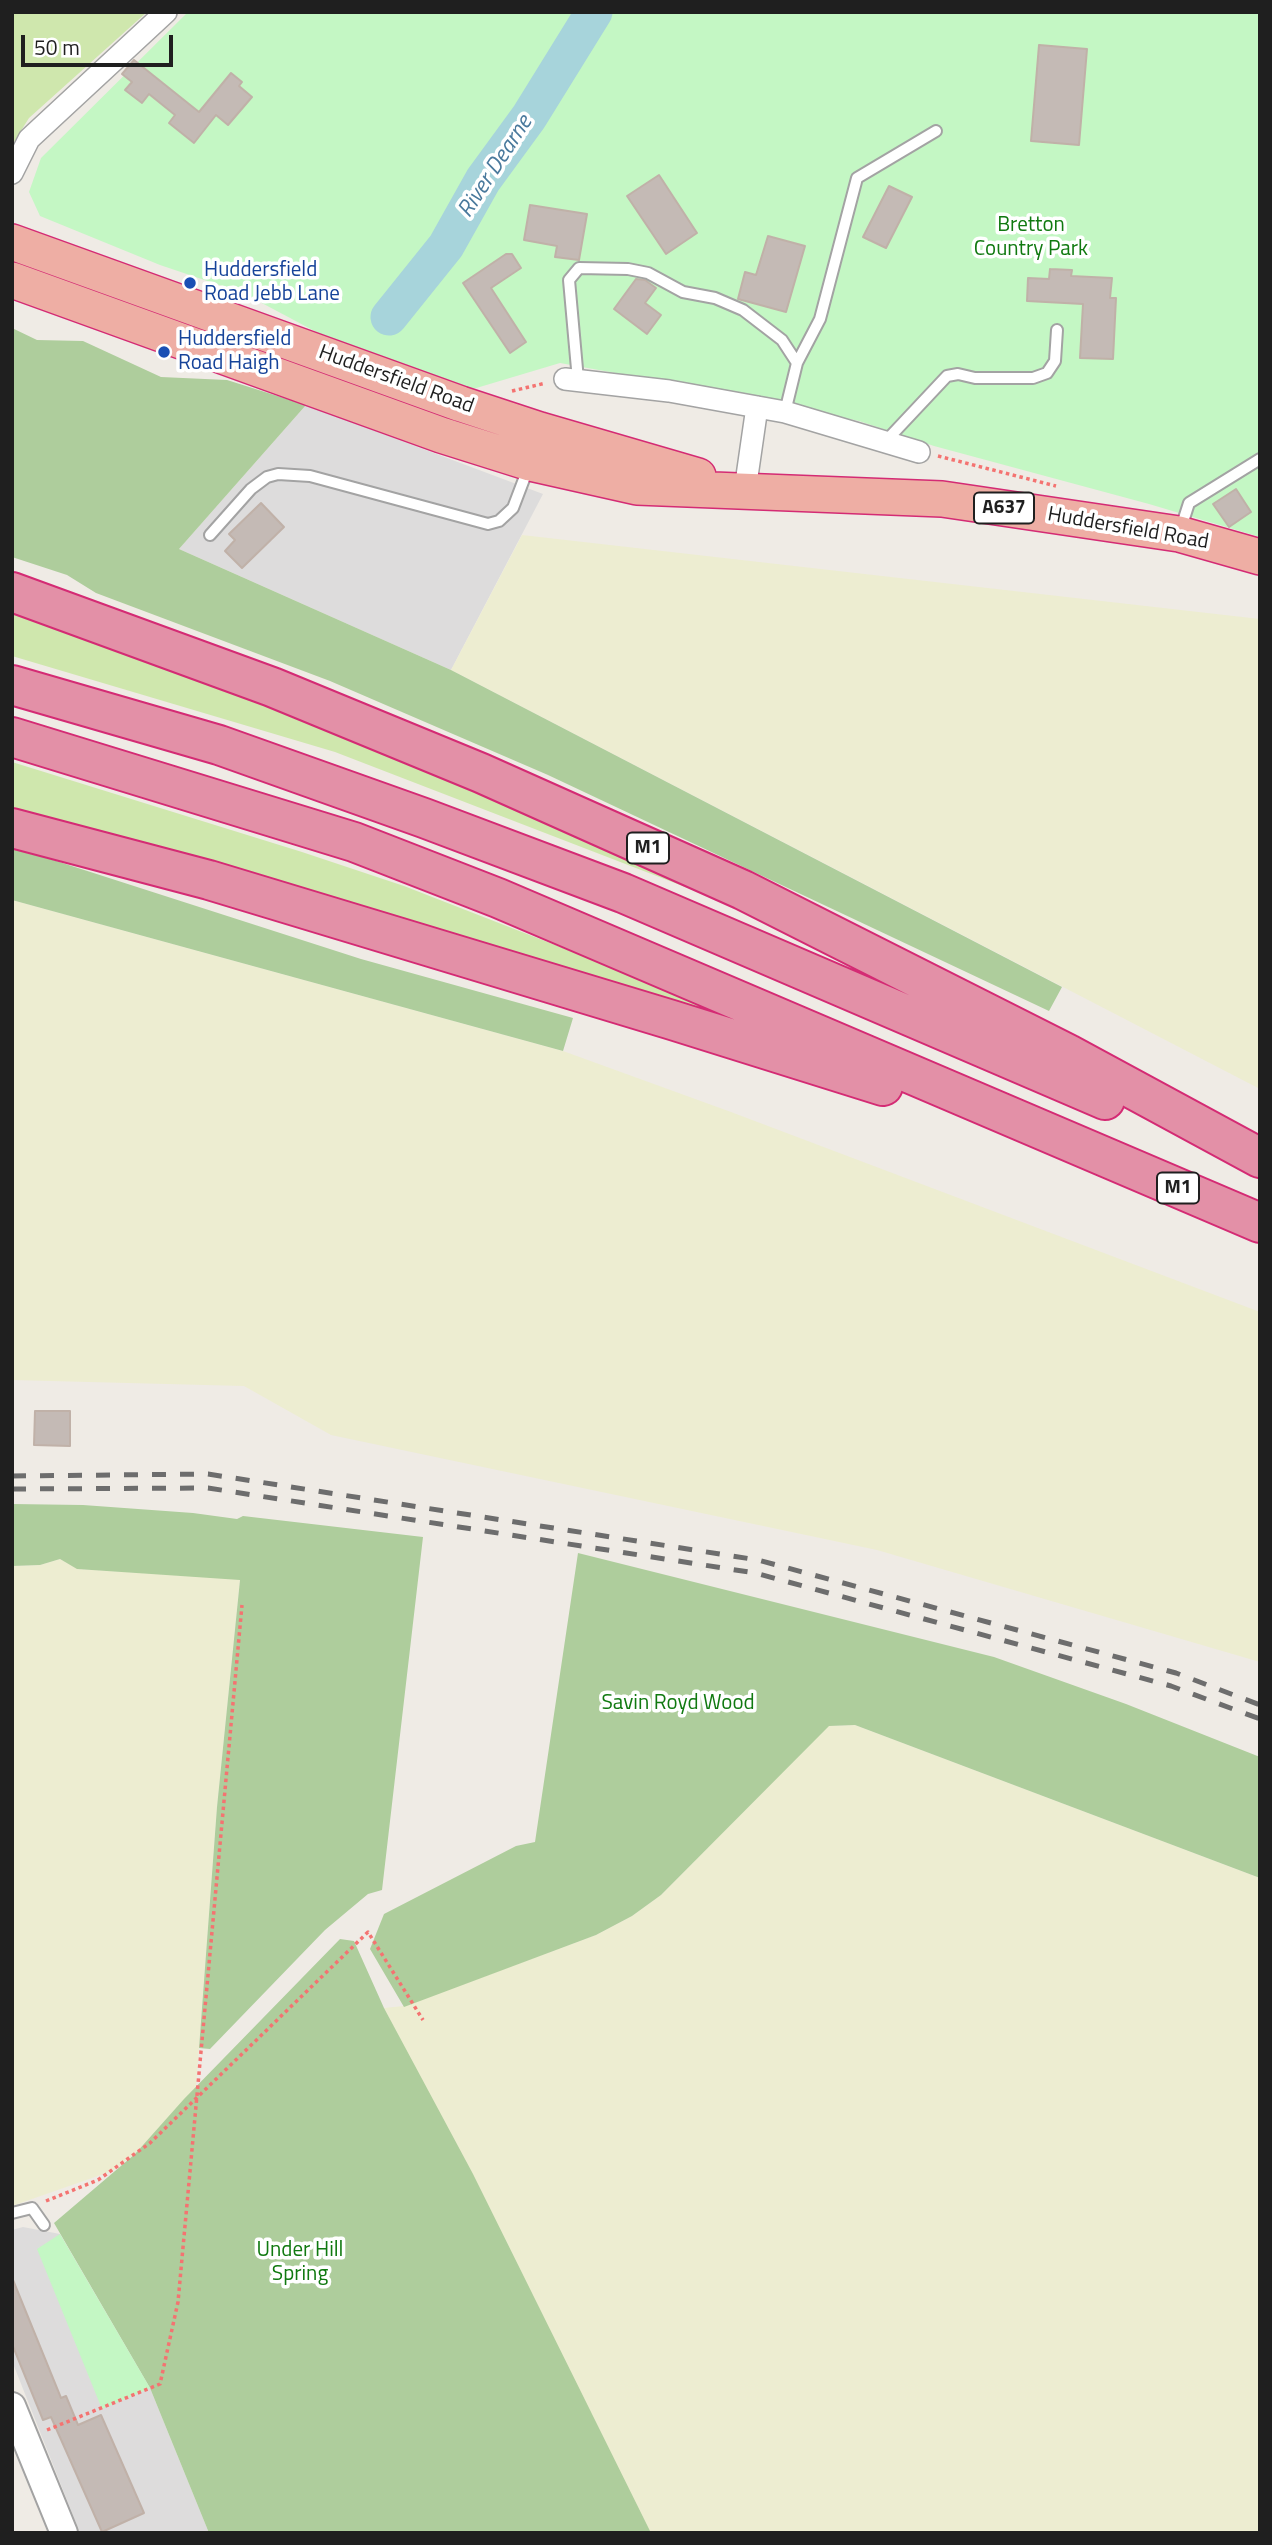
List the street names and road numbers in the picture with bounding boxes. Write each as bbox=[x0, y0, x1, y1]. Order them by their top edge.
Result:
street label: Huddersfield Road bbox=[315, 340, 477, 420]
road number: A637 bbox=[974, 492, 1034, 524]
street label: Huddersfield Road bbox=[1045, 502, 1211, 556]
road number: M1 bbox=[627, 832, 669, 863]
road number: M1 bbox=[1157, 1172, 1199, 1204]

